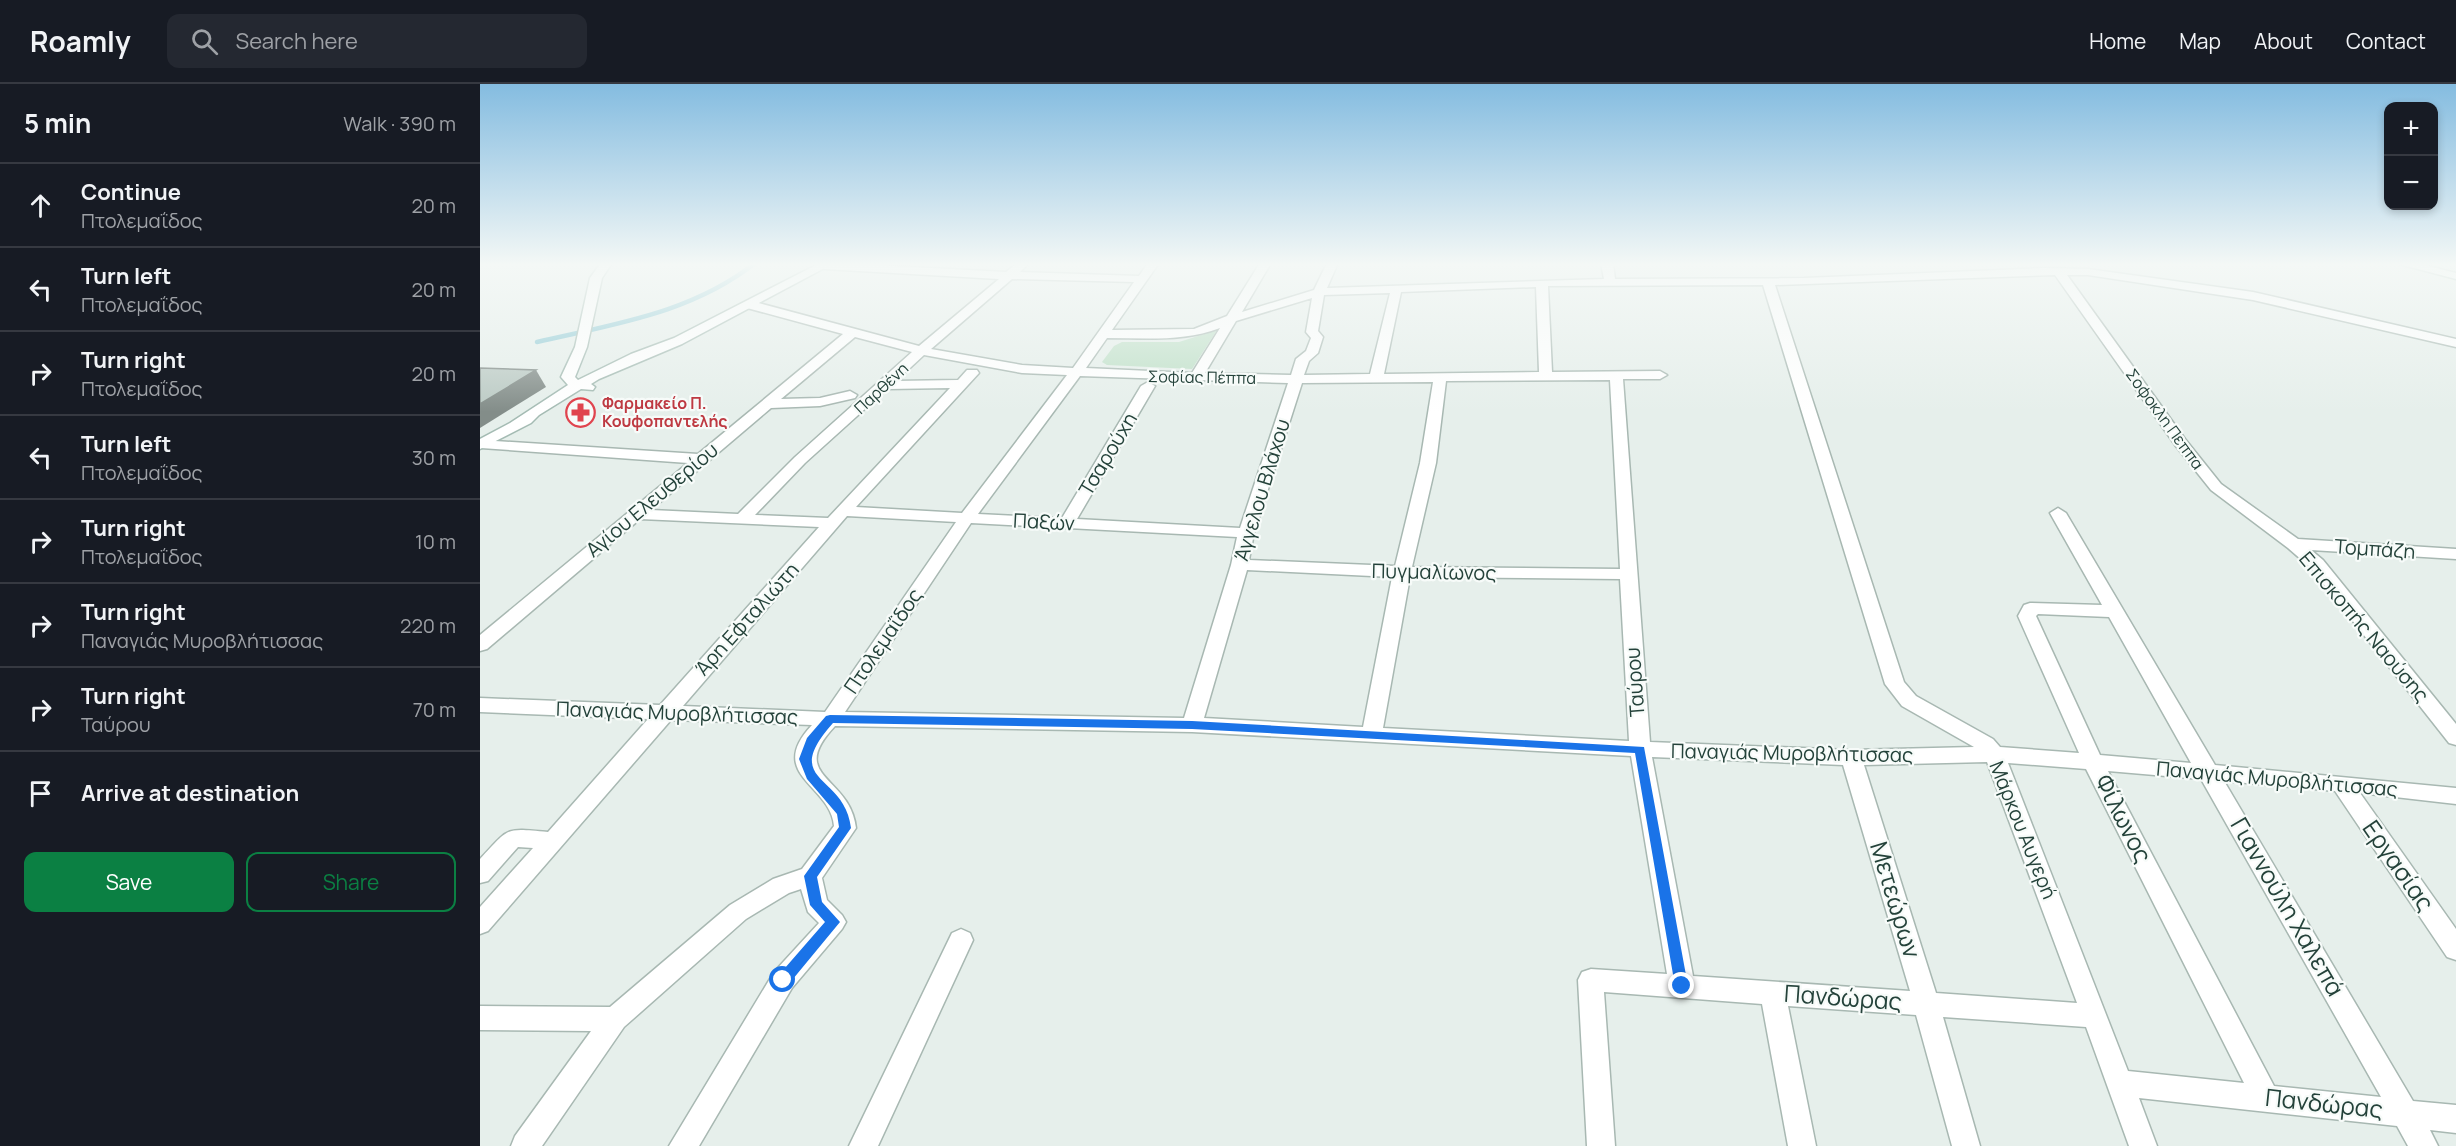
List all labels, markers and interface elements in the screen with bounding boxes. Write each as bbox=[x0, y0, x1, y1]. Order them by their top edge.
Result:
search box bbox=[167, 14, 587, 68]
text: Roamly bbox=[30, 22, 131, 60]
icon: search bbox=[188, 25, 221, 58]
text: Search here bbox=[236, 26, 358, 56]
text: Home bbox=[2089, 27, 2146, 55]
text: Map bbox=[2179, 27, 2221, 55]
text: About bbox=[2254, 27, 2313, 55]
text: Contact bbox=[2346, 27, 2426, 55]
map controls bbox=[2384, 102, 2438, 210]
button: + bbox=[2384, 102, 2438, 156]
text: 5 min bbox=[24, 105, 91, 141]
text: Walk · 390 m bbox=[343, 110, 456, 137]
button: − bbox=[2384, 156, 2438, 210]
text: Continue bbox=[81, 177, 181, 207]
icon: ahead bbox=[24, 189, 57, 222]
text: 20 m bbox=[411, 192, 456, 219]
text: Πτολεμαΐδος bbox=[81, 207, 203, 234]
text: Turn left bbox=[81, 261, 171, 291]
icon: left bbox=[24, 273, 57, 306]
text: 20 m bbox=[411, 276, 456, 303]
text: Πτολεμαΐδος bbox=[81, 291, 203, 318]
text: Turn right bbox=[81, 345, 186, 375]
icon: right bbox=[24, 357, 57, 390]
street label: Παρθένη bbox=[849, 357, 913, 419]
text: 20 m bbox=[411, 360, 456, 387]
street label: Σοφοκλη Πεππα bbox=[2121, 364, 2209, 474]
street label: Σοφίας Πέππα bbox=[1148, 365, 1256, 389]
text: Πτολεμαΐδος bbox=[81, 375, 203, 402]
place label: Φαρμακείο Π. Κουφοπαντελής bbox=[602, 392, 728, 432]
pharmacy icon: Φαρμακείο Π. Κουφοπαντελής bbox=[565, 396, 597, 428]
street label: Τσαρούχη bbox=[1072, 407, 1143, 500]
street label: Άγγελου Βλάχου bbox=[1227, 416, 1296, 564]
text: Turn left bbox=[81, 429, 171, 459]
street label: Αγίου Ελευθερίου bbox=[580, 436, 724, 563]
icon: left bbox=[24, 441, 57, 474]
text: 30 m bbox=[412, 444, 456, 471]
text: Πτολεμαΐδος bbox=[81, 459, 203, 486]
street label: Παξών bbox=[1013, 506, 1076, 537]
text: Turn right bbox=[81, 513, 186, 543]
icon: right bbox=[24, 525, 57, 558]
text: 10 m bbox=[415, 528, 456, 555]
street label: Τομπάζη bbox=[2334, 532, 2416, 565]
text: Πτολεμαΐδος bbox=[81, 543, 203, 570]
street label: Επισκοπής Ναούσης bbox=[2293, 546, 2435, 708]
street label: Άρη Εφταλιώτη bbox=[689, 556, 805, 681]
street label: Πυγμαλίωνος bbox=[1371, 557, 1497, 586]
street label: Πτολεμαΐδος bbox=[837, 583, 928, 699]
text: Turn right bbox=[81, 597, 186, 627]
icon: right bbox=[24, 609, 57, 642]
text: 220 m bbox=[400, 612, 456, 639]
text: Παναγιάς Μυροβλήτισσας bbox=[81, 627, 323, 654]
street label: Ταύρου bbox=[1619, 646, 1650, 718]
text: Turn right bbox=[81, 681, 186, 711]
icon: right bbox=[24, 693, 57, 726]
street label: Παναγιάς Μυροβλήτισσας bbox=[556, 695, 799, 730]
text: 70 m bbox=[413, 696, 456, 723]
text: Ταύρου bbox=[81, 711, 151, 738]
street label: Παναγιάς Μυροβλήτισσας bbox=[1671, 737, 1913, 768]
street label: Παναγιάς Μυροβλήτισσας bbox=[2155, 754, 2399, 803]
street label: Μάρκου Αυγερή bbox=[1983, 757, 2063, 903]
street label: Φίλωνος bbox=[2088, 769, 2161, 868]
icon: arrive bbox=[24, 777, 57, 810]
text: Arrive at destination bbox=[81, 778, 299, 808]
street label: Γιαννούλη Χαλεπά bbox=[2224, 811, 2353, 1002]
street label: Εργασίας bbox=[2356, 813, 2443, 917]
street label: Μετεώρων bbox=[1863, 837, 1930, 962]
button: Save bbox=[24, 852, 234, 912]
button: Share bbox=[246, 852, 456, 912]
route start bbox=[769, 966, 795, 992]
route end bbox=[1668, 972, 1694, 998]
street label: Πανδώρας bbox=[1783, 976, 1903, 1017]
street label: Πανδώρας bbox=[2264, 1080, 2385, 1125]

